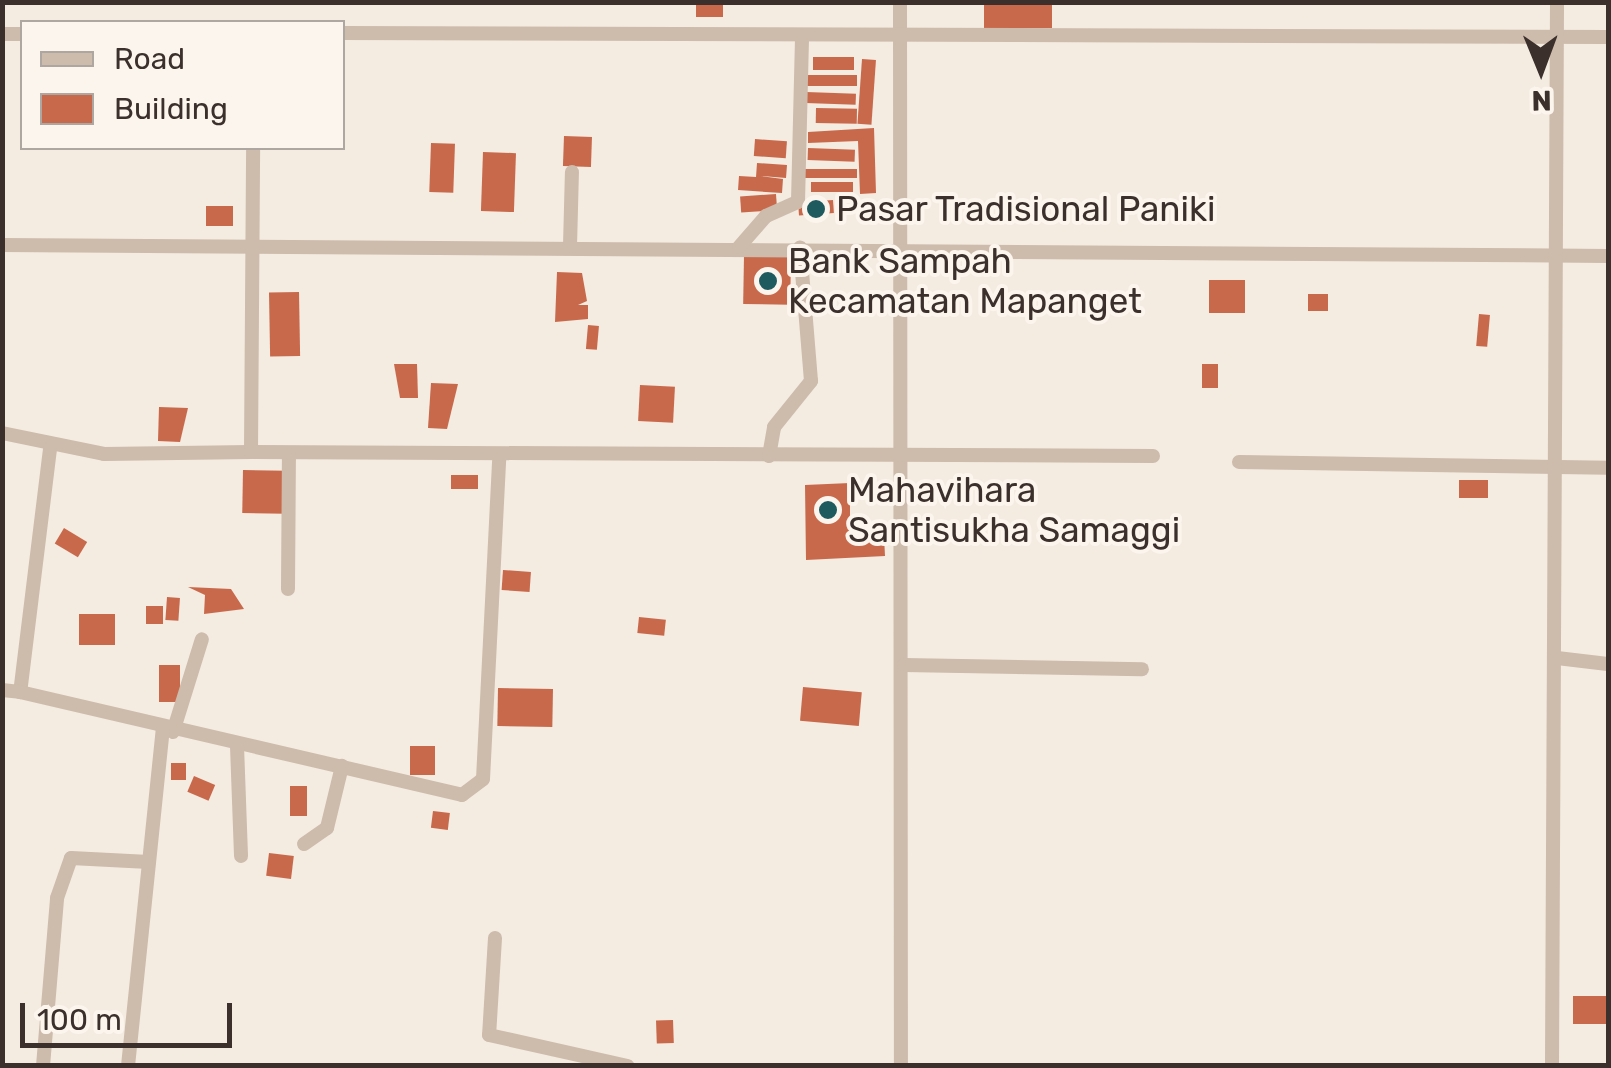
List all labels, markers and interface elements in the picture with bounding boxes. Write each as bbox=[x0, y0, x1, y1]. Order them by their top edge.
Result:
legend bbox=[20, 20, 345, 150]
north arrow bbox=[1491, 20, 1591, 120]
text: Road bbox=[114, 41, 185, 77]
text: N bbox=[1531, 84, 1552, 117]
text: Building bbox=[114, 91, 228, 127]
place label: Pasar Tradisional Paniki bbox=[836, 188, 1217, 230]
marker: Pasar Tradisional Paniki bbox=[805, 198, 827, 220]
place label: Bank Sampah Kecamatan Mapanget bbox=[788, 240, 1142, 322]
marker: Bank Sampah Kecamatan Mapanget bbox=[757, 270, 779, 292]
place label: Mahavihara Santisukha Samaggi bbox=[848, 469, 1180, 551]
marker: Mahavihara Santisukha Samaggi bbox=[817, 499, 839, 521]
scale bar bbox=[25, 983, 238, 1045]
text: 100 m bbox=[37, 1002, 122, 1038]

